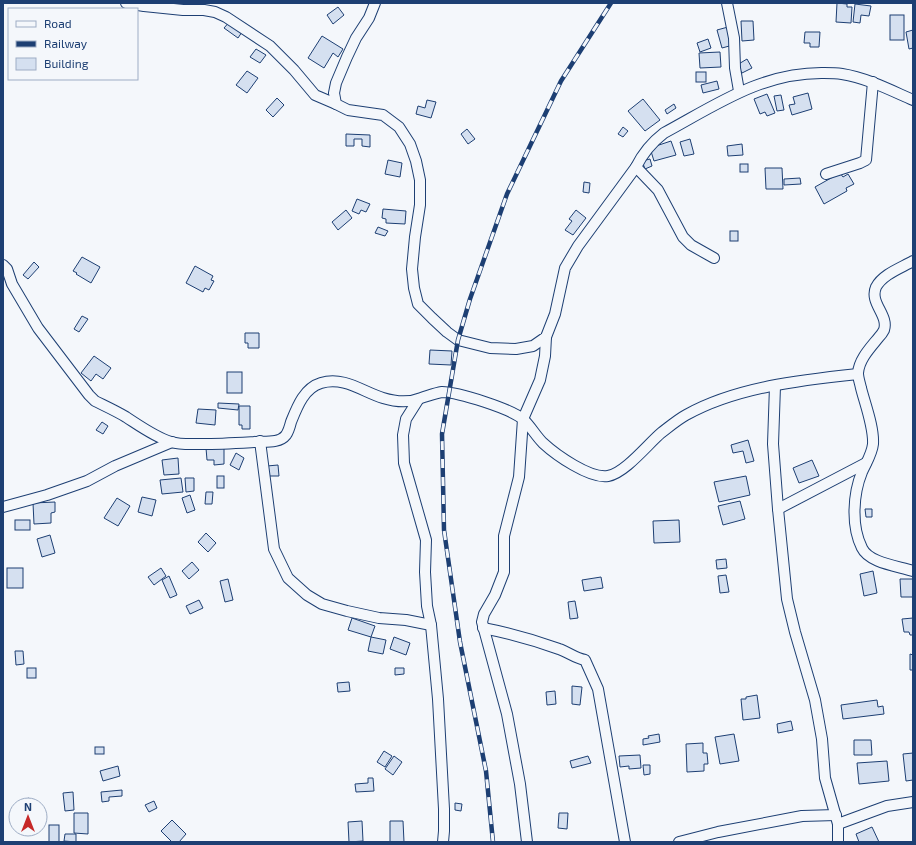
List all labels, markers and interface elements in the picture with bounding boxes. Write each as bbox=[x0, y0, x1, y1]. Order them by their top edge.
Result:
legend bbox=[8, 8, 138, 80]
text: Road bbox=[44, 16, 72, 30]
text: Railway bbox=[44, 36, 88, 50]
text: Building bbox=[44, 56, 89, 70]
north arrow bbox=[8, 797, 48, 837]
text: N bbox=[24, 800, 32, 813]

